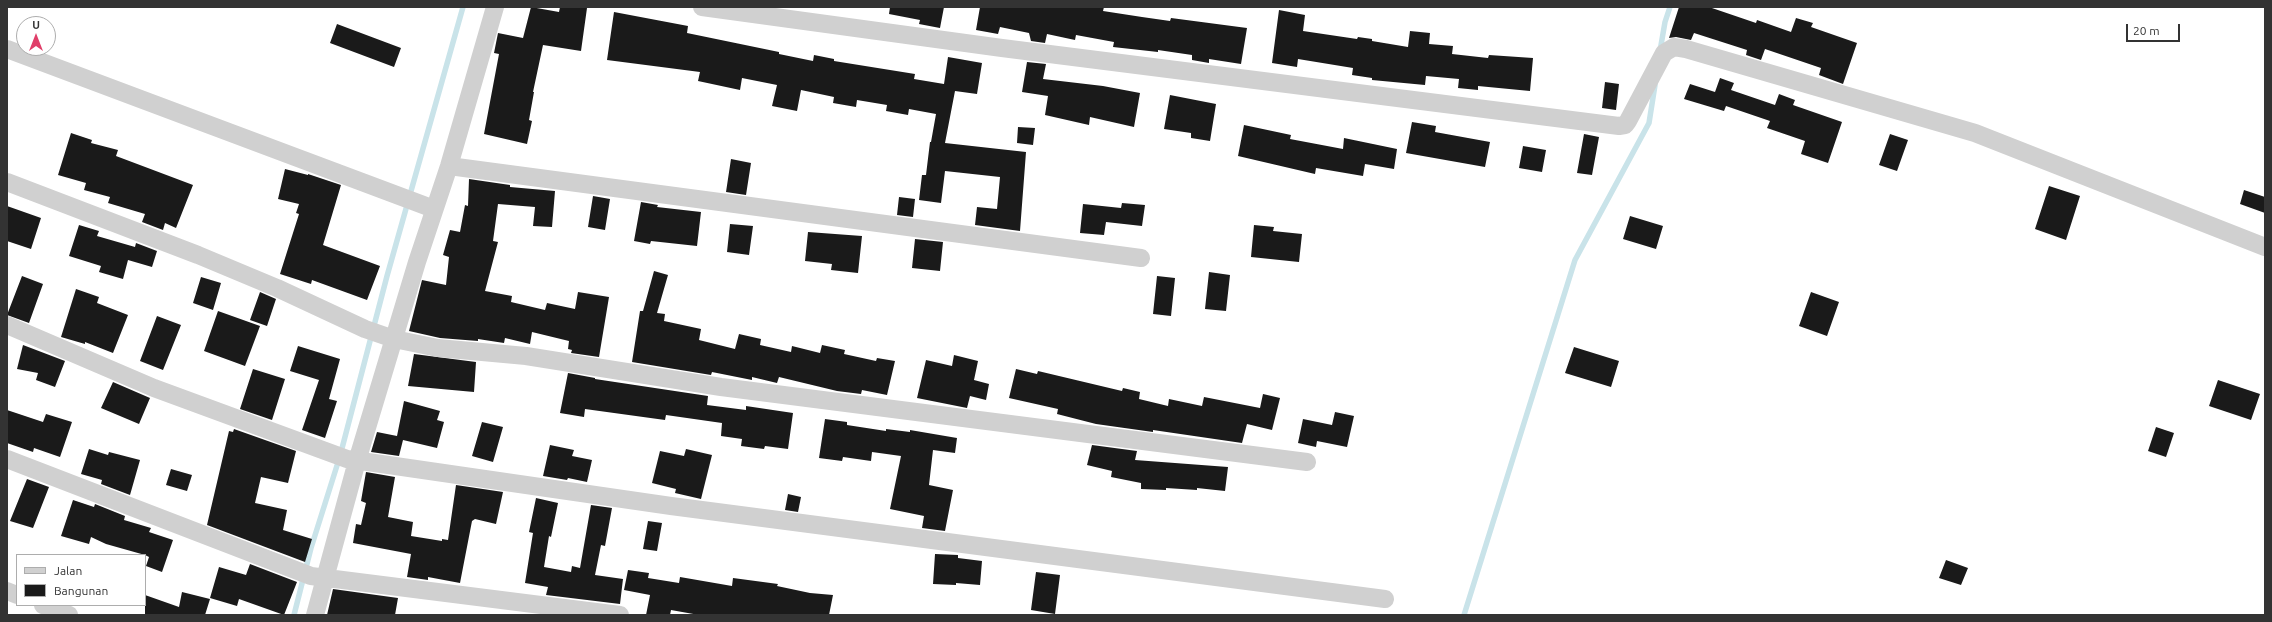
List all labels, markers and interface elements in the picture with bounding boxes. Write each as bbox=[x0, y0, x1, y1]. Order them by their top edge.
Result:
north arrow bbox=[16, 16, 56, 56]
scale bar bbox=[2128, 16, 2182, 42]
text: U bbox=[32, 19, 40, 31]
text: 20 m bbox=[2133, 24, 2160, 37]
legend bbox=[16, 554, 146, 606]
text: Jalan bbox=[54, 564, 82, 577]
text: Bangunan bbox=[54, 584, 108, 597]

